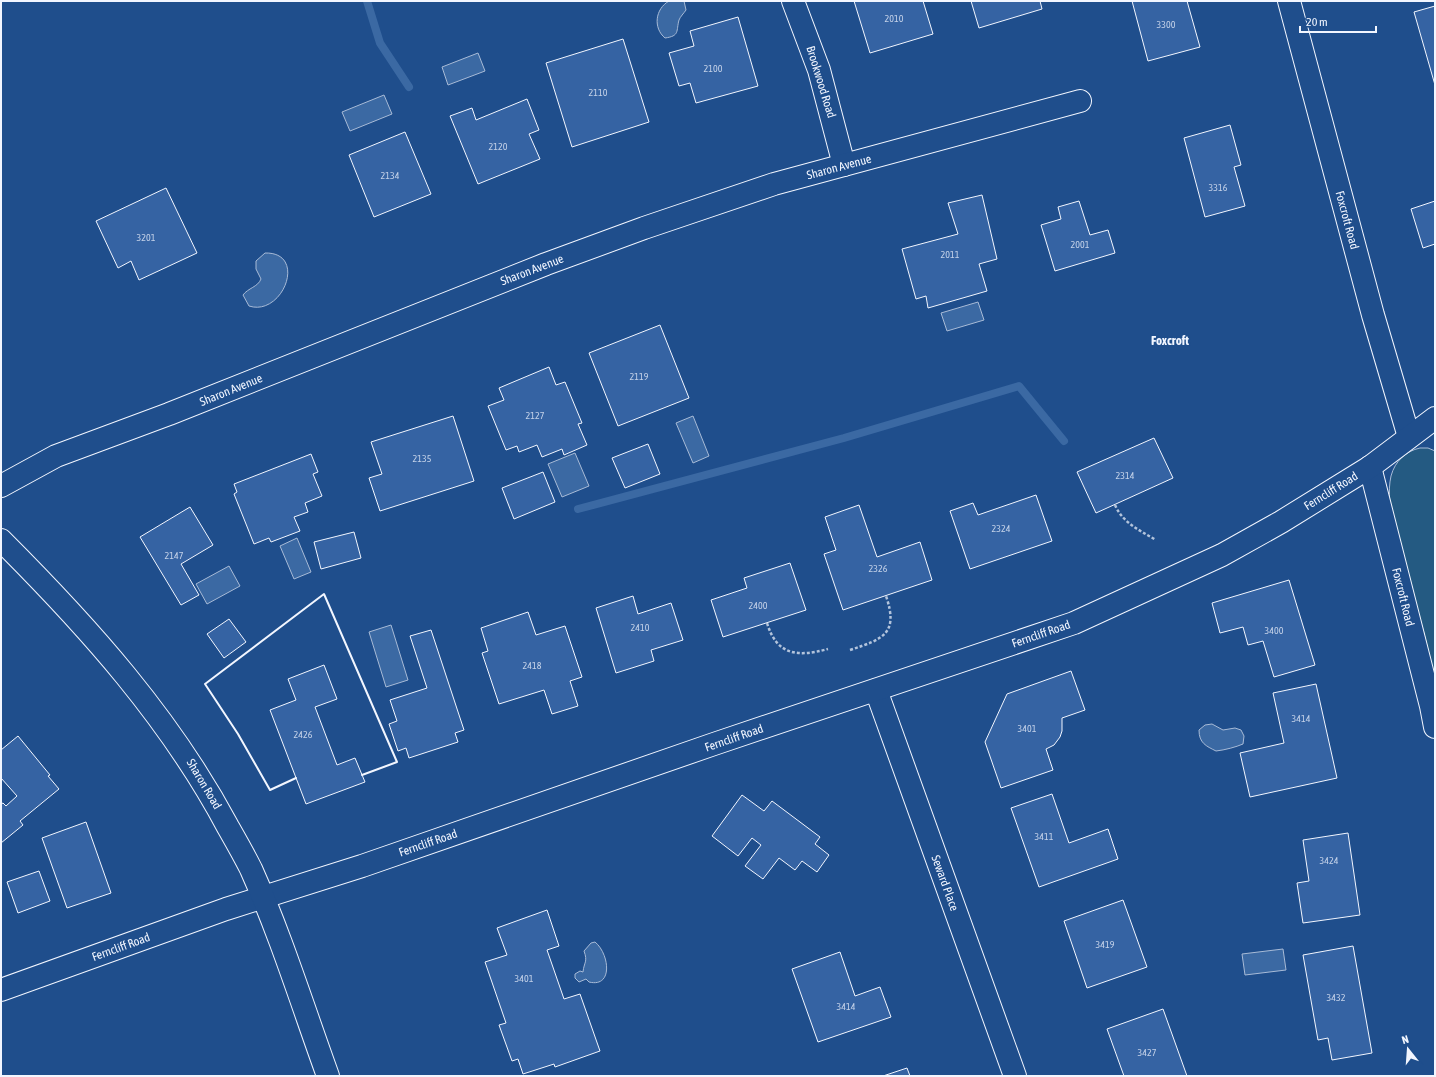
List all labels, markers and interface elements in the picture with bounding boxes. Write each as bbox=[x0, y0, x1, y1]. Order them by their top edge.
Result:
scale bar bbox=[1300, 8, 1376, 34]
house number: 2010 bbox=[885, 13, 904, 24]
text: 20 m bbox=[1306, 15, 1328, 29]
house number: 3300 bbox=[1157, 19, 1176, 30]
street label: Brookwood Road bbox=[803, 44, 839, 120]
house number: 2100 bbox=[704, 63, 723, 74]
house number: 2110 bbox=[589, 87, 608, 98]
house number: 2120 bbox=[489, 141, 508, 152]
street label: Sharon Avenue bbox=[805, 152, 873, 182]
house number: 2134 bbox=[381, 170, 400, 181]
house number: 3316 bbox=[1209, 182, 1228, 193]
street label: Foxcroft Road bbox=[1333, 189, 1361, 251]
house number: 3201 bbox=[137, 232, 156, 243]
house number: 2001 bbox=[1071, 239, 1090, 250]
house number: 2011 bbox=[941, 249, 960, 260]
street label: Sharon Avenue bbox=[499, 252, 565, 288]
district label: Foxcroft bbox=[1151, 333, 1189, 348]
street label: Sharon Avenue bbox=[198, 371, 264, 409]
house number: 2119 bbox=[630, 371, 649, 382]
house number: 2127 bbox=[526, 410, 545, 421]
house number: 2135 bbox=[413, 453, 432, 464]
street label: Ferncliff Road bbox=[1301, 469, 1361, 513]
house number: 2314 bbox=[1116, 470, 1135, 481]
house number: 2324 bbox=[992, 523, 1011, 534]
house number: 2147 bbox=[165, 550, 184, 561]
house number: 2326 bbox=[869, 563, 888, 574]
street label: Foxcroft Road bbox=[1389, 566, 1417, 628]
house number: 2400 bbox=[749, 600, 768, 611]
street label: Ferncliff Road bbox=[1010, 617, 1072, 651]
house number: 2410 bbox=[631, 622, 650, 633]
house number: 3400 bbox=[1265, 625, 1284, 636]
house number: 2418 bbox=[523, 660, 542, 671]
house number: 3414 bbox=[1292, 713, 1311, 724]
street label: Ferncliff Road bbox=[703, 721, 765, 755]
house number: 3401 bbox=[1018, 723, 1037, 734]
house number: 2426 bbox=[294, 729, 313, 740]
street label: Sharon Road bbox=[184, 756, 224, 812]
street label: Ferncliff Road bbox=[397, 826, 459, 860]
house number: 3411 bbox=[1035, 831, 1054, 842]
street label: Seward Place bbox=[928, 853, 962, 913]
house number: 3424 bbox=[1320, 855, 1339, 866]
street label: Ferncliff Road bbox=[90, 930, 152, 964]
house number: 3419 bbox=[1096, 939, 1115, 950]
house number: 3401 bbox=[515, 973, 534, 984]
house number: 3432 bbox=[1327, 992, 1346, 1003]
house number: 3414 bbox=[837, 1001, 856, 1012]
north arrow bbox=[1388, 1029, 1428, 1069]
text: N bbox=[1400, 1033, 1410, 1046]
house number: 3427 bbox=[1138, 1047, 1157, 1058]

